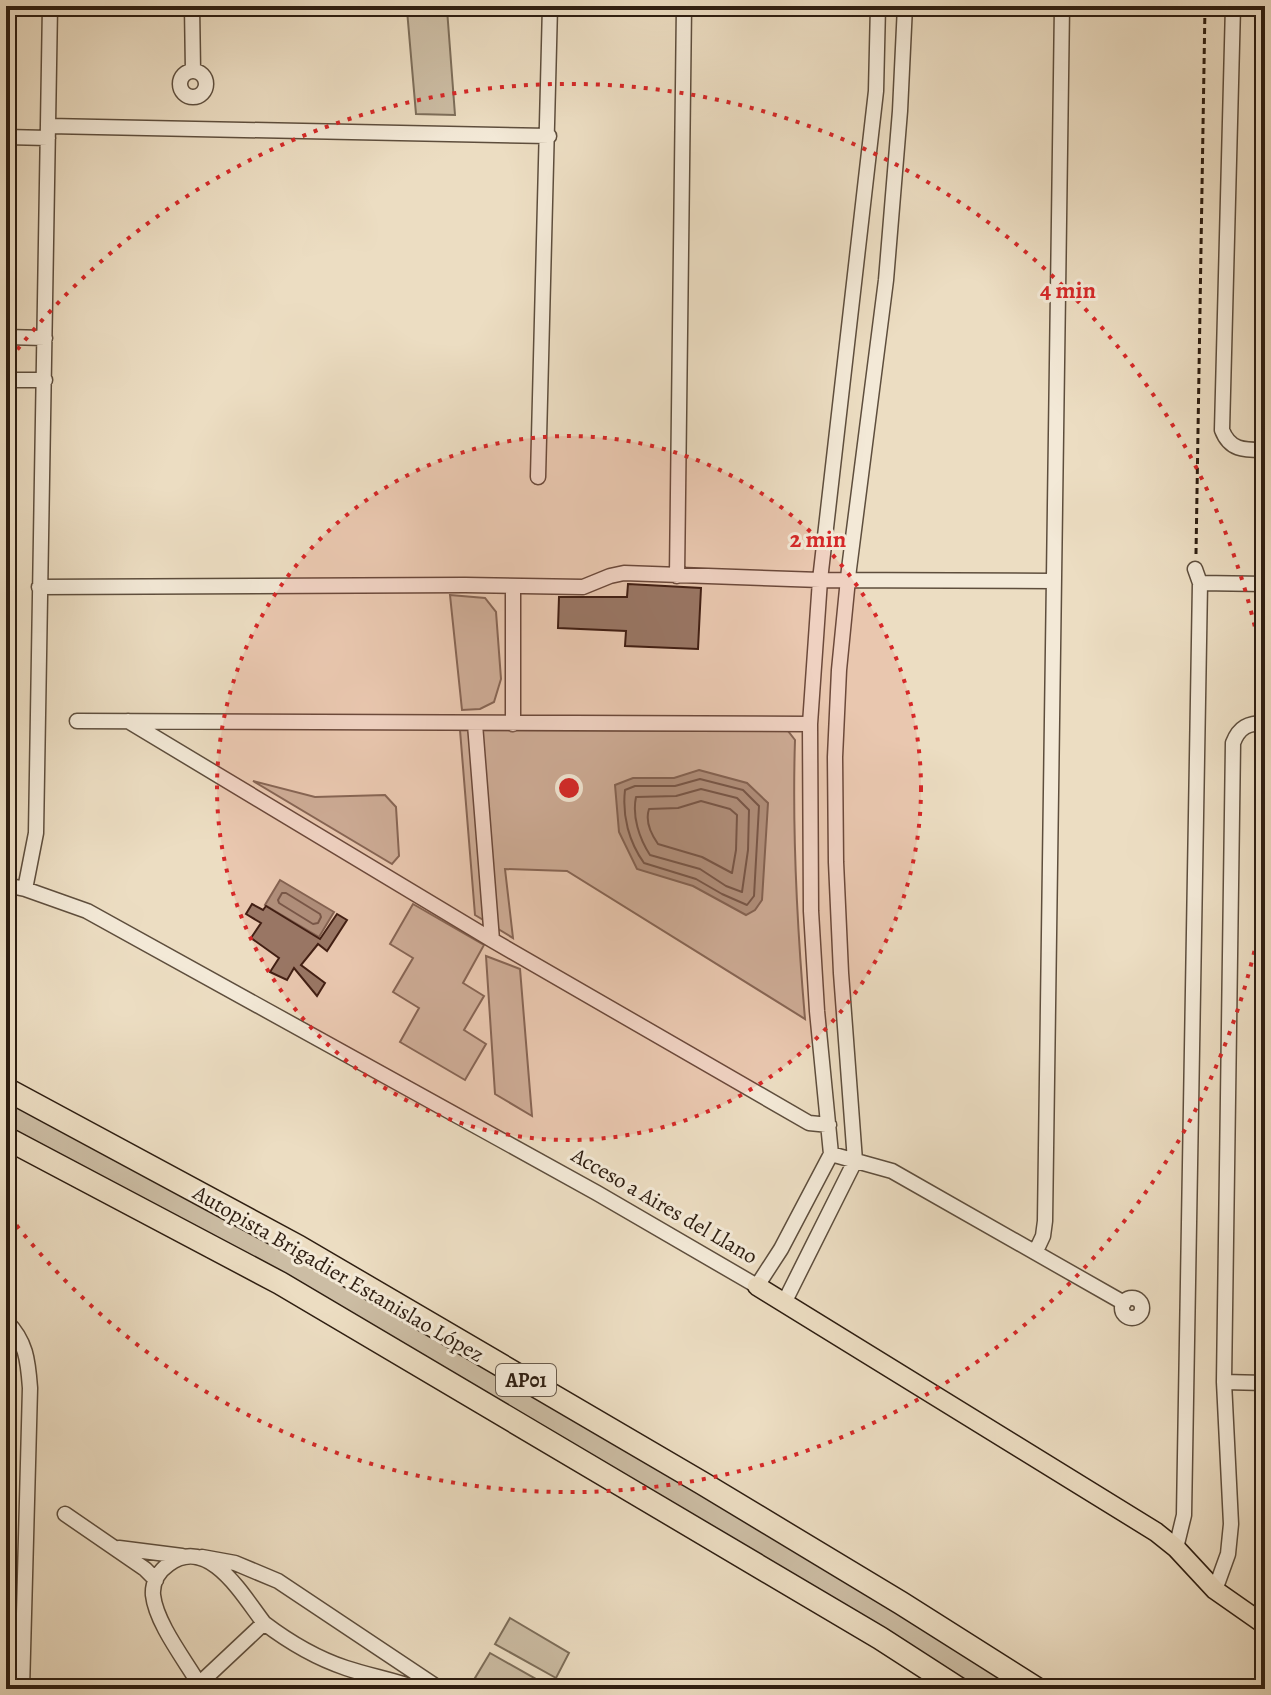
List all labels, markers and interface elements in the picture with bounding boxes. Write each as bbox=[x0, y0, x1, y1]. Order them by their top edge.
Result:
text: 4 min bbox=[1040, 274, 1097, 306]
text: 2 min bbox=[790, 523, 847, 555]
centre of rings bbox=[555, 774, 583, 802]
street label: Acceso a Aires del Llano bbox=[565, 1140, 763, 1271]
street label: Autopista Brigadier Estanislao López bbox=[187, 1178, 489, 1370]
road number: AP01 bbox=[496, 1364, 556, 1396]

